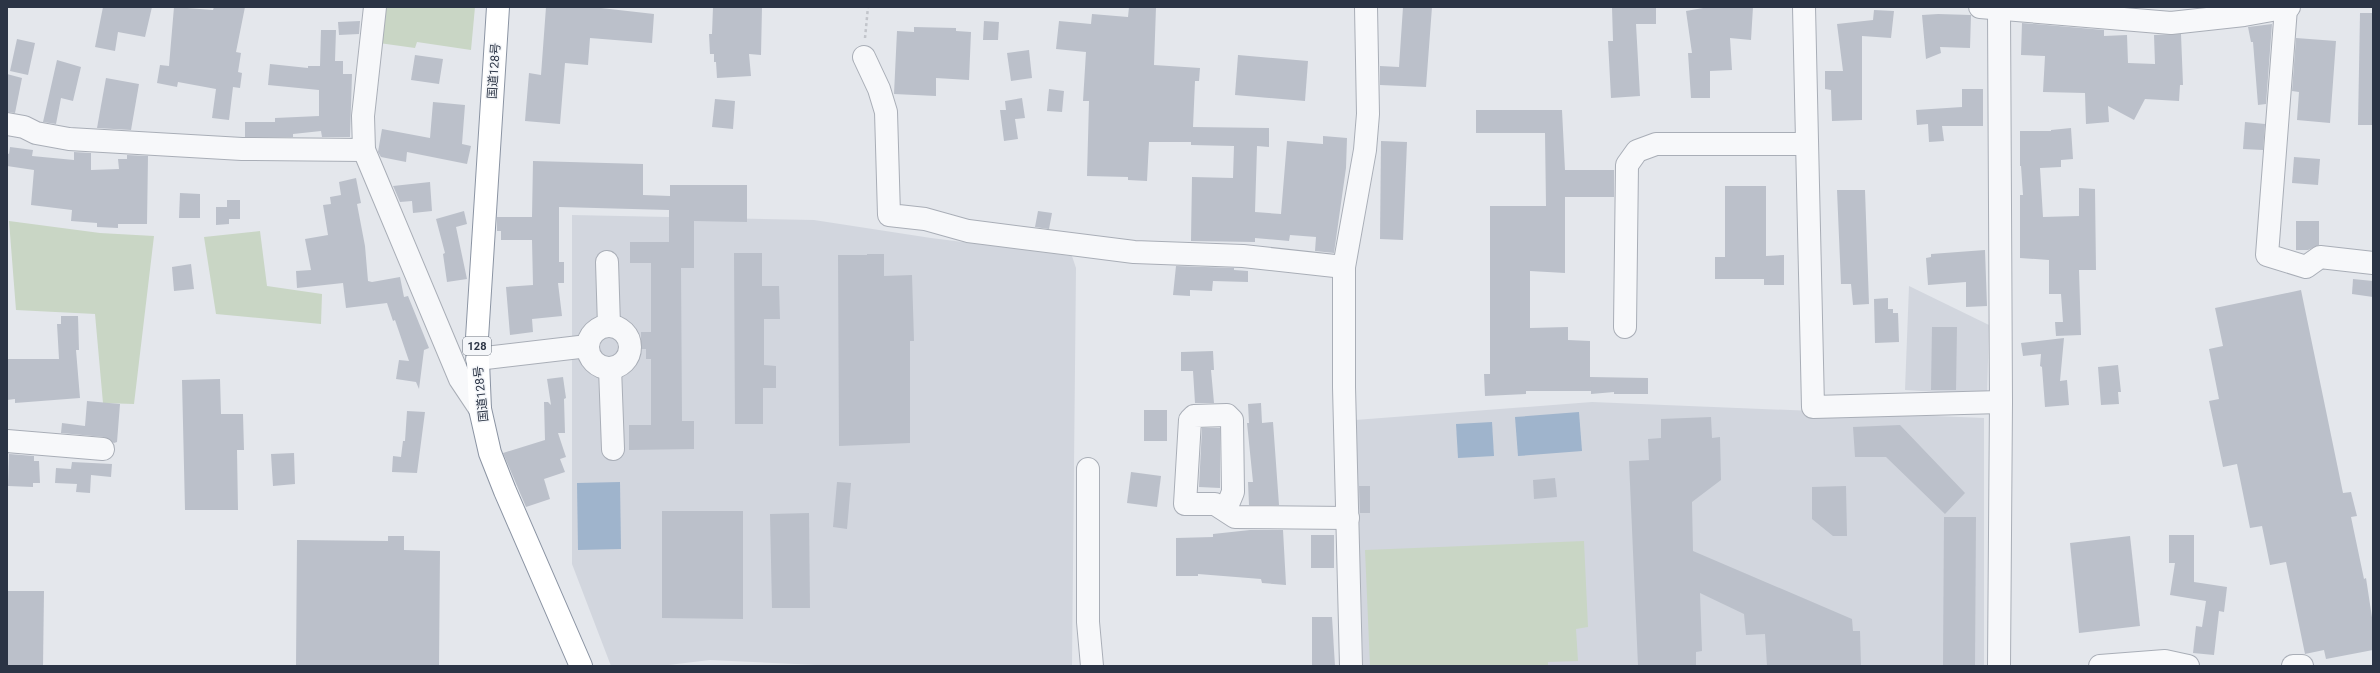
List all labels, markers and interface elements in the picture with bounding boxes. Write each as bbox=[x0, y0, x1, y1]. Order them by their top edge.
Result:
street label: 国道128号 bbox=[485, 42, 503, 100]
road number: 128 bbox=[463, 337, 491, 355]
street label: 国道128号 bbox=[471, 365, 491, 423]

